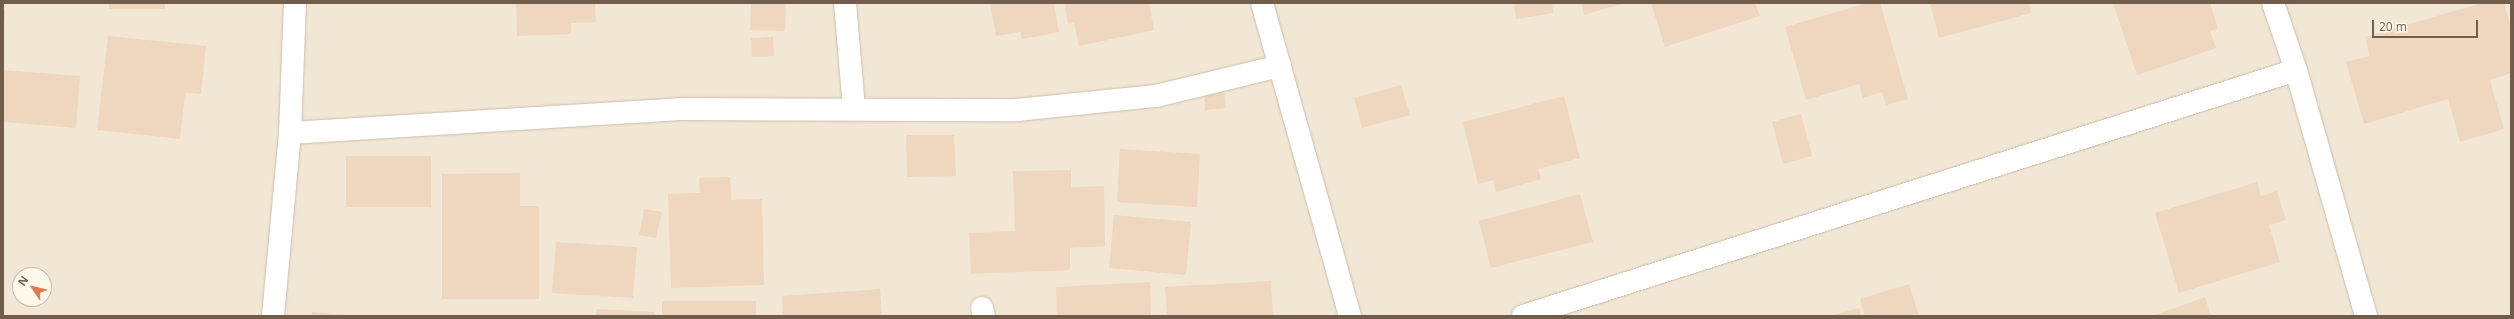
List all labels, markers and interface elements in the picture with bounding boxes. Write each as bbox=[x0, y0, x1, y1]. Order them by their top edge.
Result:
scale bar bbox=[2374, 12, 2480, 38]
text: 20 m bbox=[2379, 18, 2407, 35]
north arrow bbox=[12, 267, 52, 307]
text: N bbox=[14, 272, 31, 288]

